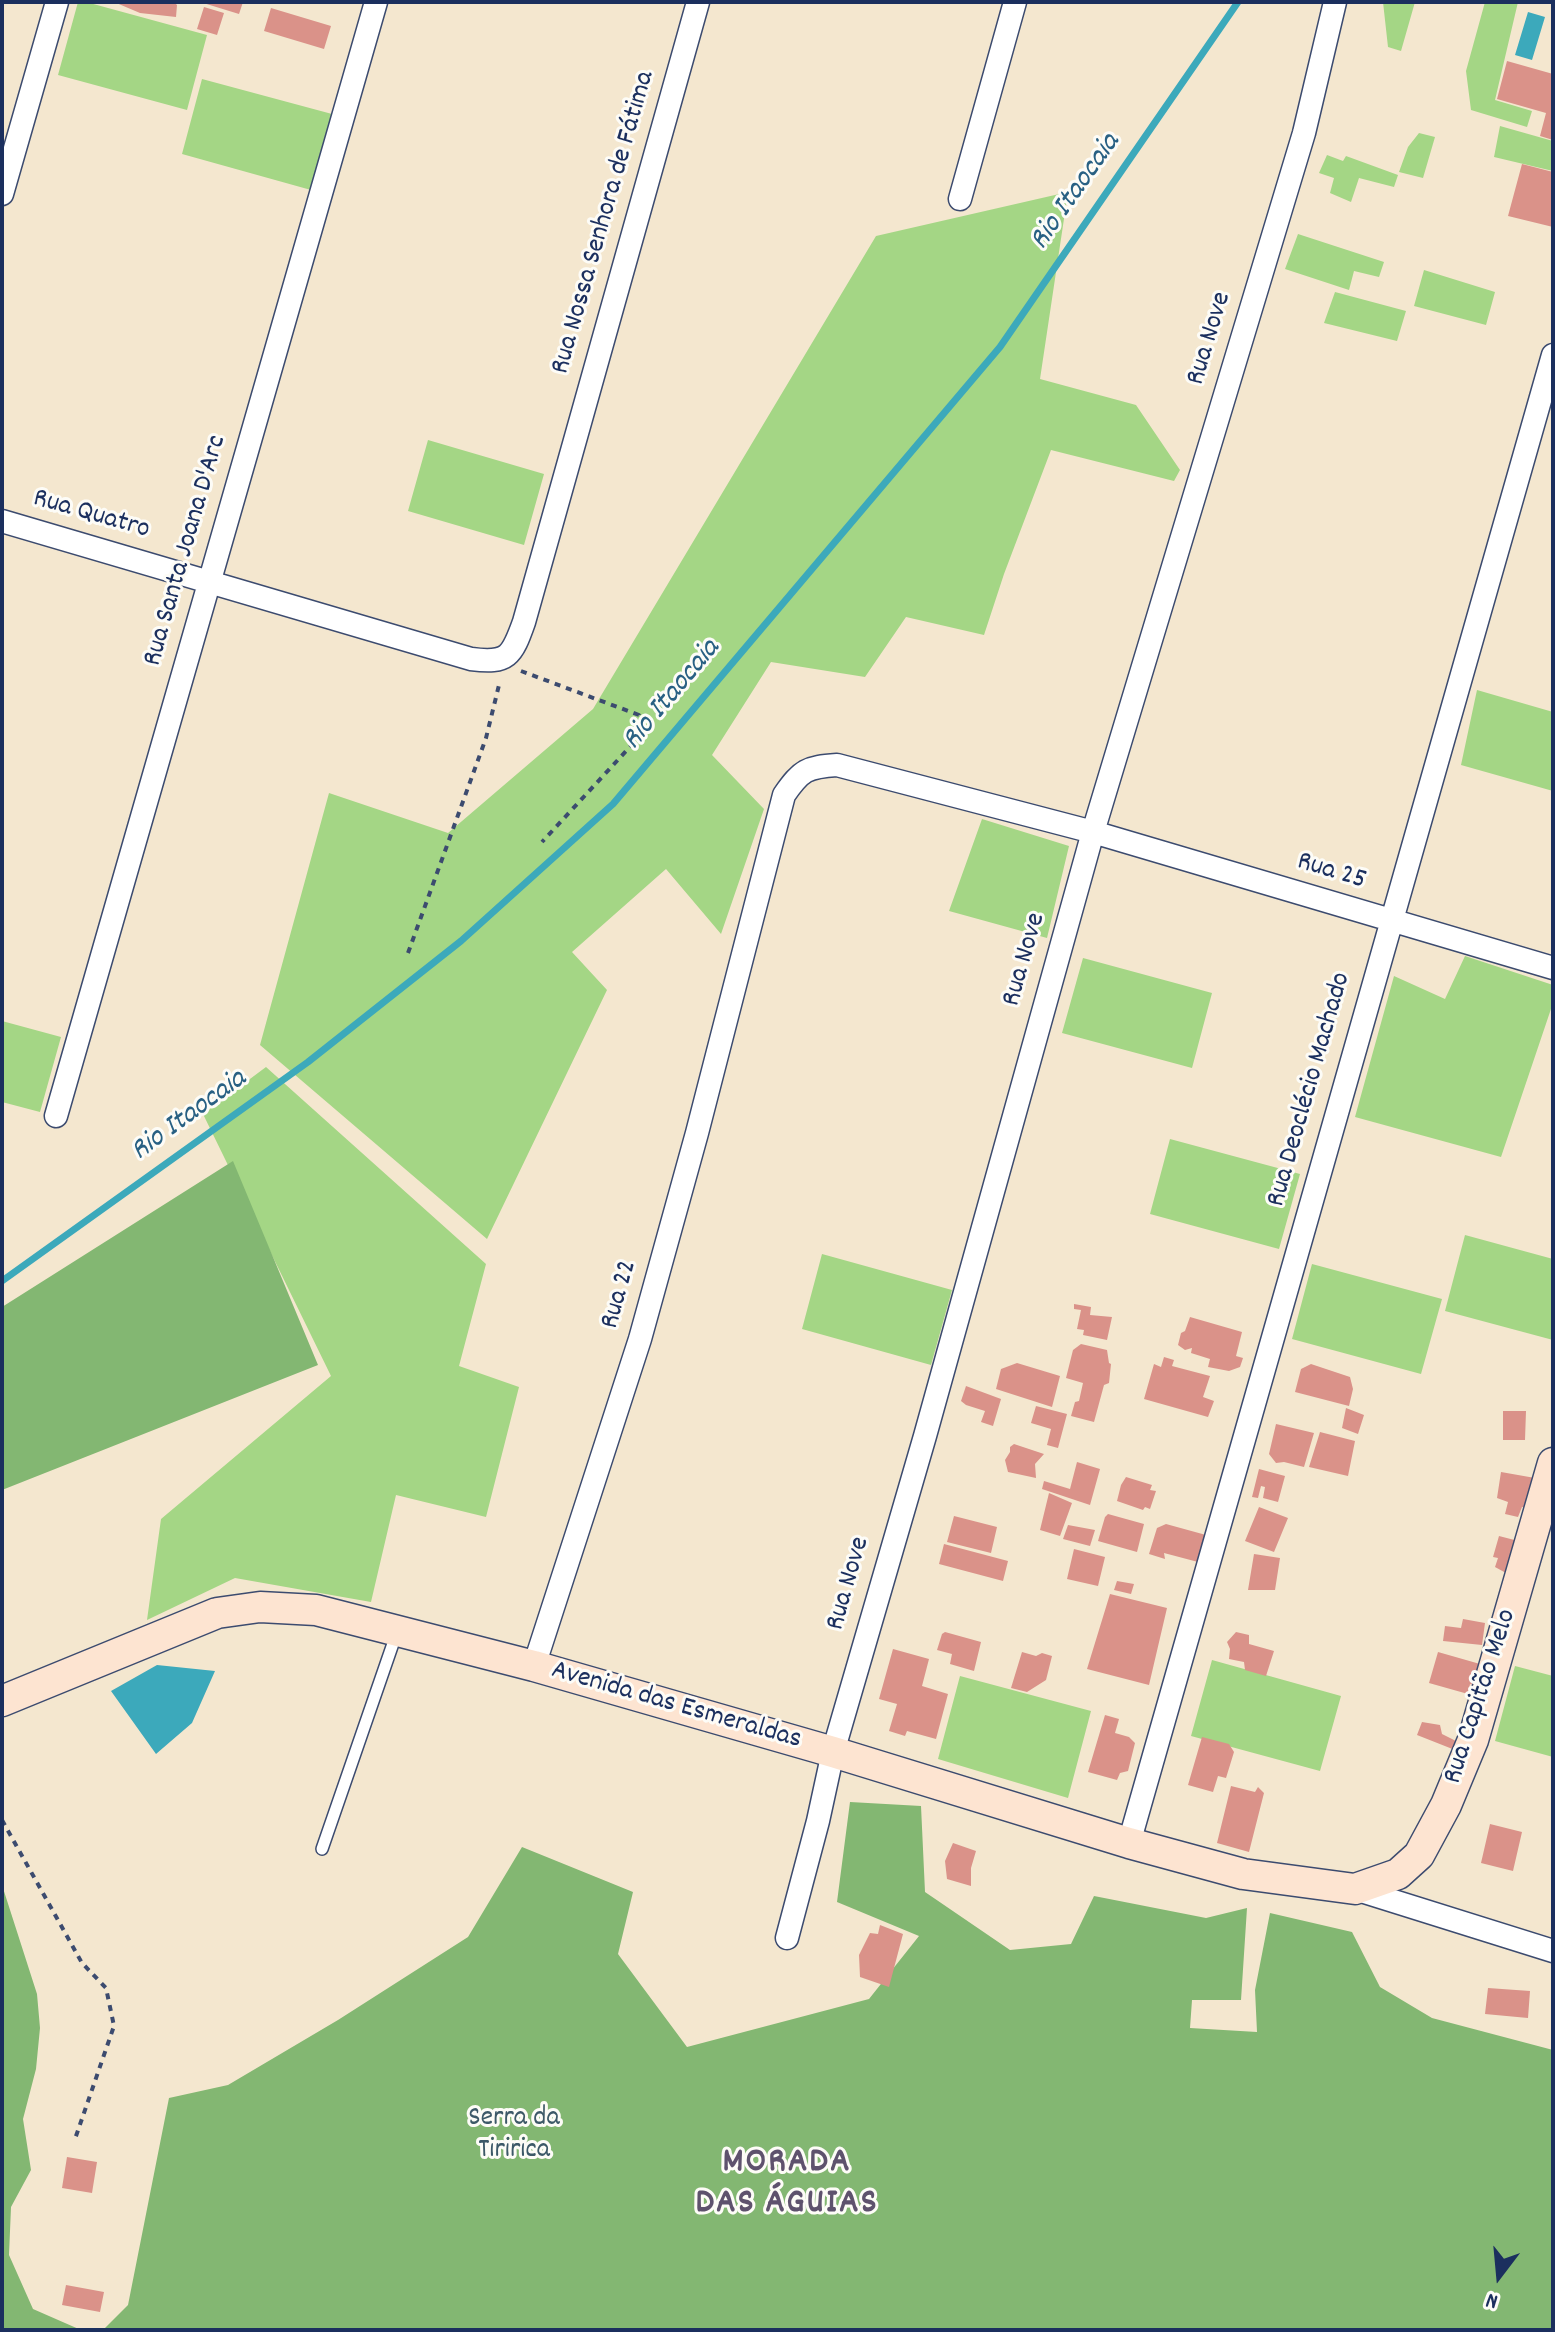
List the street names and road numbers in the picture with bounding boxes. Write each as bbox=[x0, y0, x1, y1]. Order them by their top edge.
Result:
street label: Rua Nossa Senhora de Fátima bbox=[546, 68, 664, 378]
street label: Rua Nove bbox=[1181, 288, 1241, 390]
street label: Rua Santa Joana D'Arc bbox=[138, 432, 236, 670]
street label: Rua Quatro bbox=[29, 483, 153, 549]
street label: Rua 25 bbox=[1292, 847, 1370, 899]
street label: Rua Nove bbox=[997, 909, 1055, 1011]
street label: Rua Deoclécio Machado bbox=[1261, 969, 1361, 1211]
street label: Rua 22 bbox=[595, 1257, 647, 1333]
street label: Rua Nove bbox=[821, 1533, 879, 1635]
street label: Rua Capitão Melo bbox=[1438, 1606, 1526, 1788]
street label: Avenida das Esmeraldas bbox=[547, 1655, 805, 1759]

